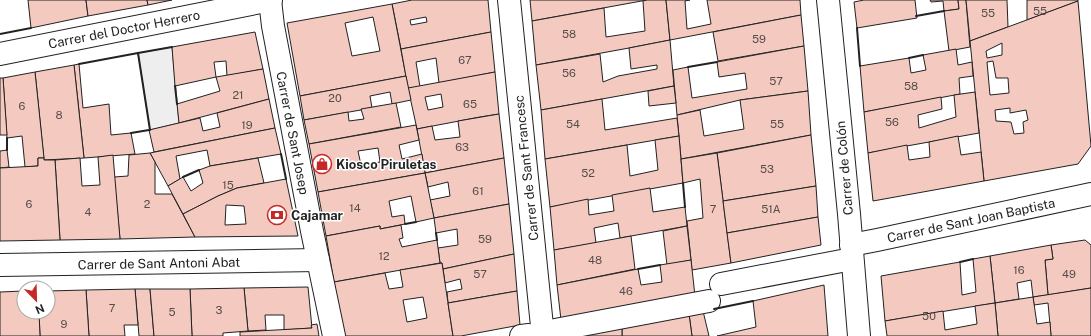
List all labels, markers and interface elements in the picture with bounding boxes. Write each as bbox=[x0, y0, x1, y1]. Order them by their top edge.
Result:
house number: 55 bbox=[1033, 5, 1047, 17]
street label: Carrer del Doctor Herrero bbox=[47, 7, 201, 52]
house number: 55 bbox=[981, 7, 995, 19]
house number: 58 bbox=[562, 28, 576, 40]
house number: 59 bbox=[752, 33, 766, 45]
house number: 67 bbox=[458, 54, 472, 66]
house number: 56 bbox=[562, 67, 576, 79]
street label: Carrer de Sant Josep bbox=[273, 70, 312, 196]
house number: 57 bbox=[769, 75, 783, 87]
house number: 58 bbox=[904, 80, 918, 92]
house number: 21 bbox=[232, 89, 244, 101]
house number: 20 bbox=[328, 92, 342, 104]
street label: Carrer de Sant Francesc bbox=[511, 94, 542, 241]
house number: 65 bbox=[463, 98, 477, 110]
house number: 6 bbox=[19, 100, 26, 112]
house number: 8 bbox=[55, 109, 63, 121]
house number: 56 bbox=[885, 116, 899, 128]
house number: 54 bbox=[566, 118, 580, 130]
house number: 55 bbox=[770, 118, 784, 130]
house number: 19 bbox=[241, 119, 253, 131]
street label: Carrer de Colón bbox=[833, 120, 856, 216]
house number: 63 bbox=[455, 141, 469, 153]
shop icon: Kiosco Piruletas bbox=[311, 153, 333, 175]
place label: Kiosco Piruletas bbox=[336, 157, 437, 172]
house number: 53 bbox=[760, 163, 774, 175]
house number: 52 bbox=[581, 167, 595, 179]
house number: 15 bbox=[222, 179, 234, 191]
house number: 61 bbox=[472, 185, 484, 197]
street label: Carrer de Sant Joan Baptista bbox=[886, 195, 1057, 246]
house number: 6 bbox=[26, 198, 33, 210]
house number: 2 bbox=[144, 198, 151, 210]
house number: 14 bbox=[349, 202, 361, 214]
house number: 7 bbox=[710, 203, 717, 215]
house number: 51A bbox=[761, 203, 781, 215]
bank icon: Cajamar bbox=[266, 204, 288, 226]
house number: 4 bbox=[85, 206, 92, 218]
place label: Cajamar bbox=[291, 208, 344, 223]
house number: 59 bbox=[478, 233, 492, 245]
house number: 12 bbox=[378, 250, 390, 262]
house number: 48 bbox=[588, 254, 602, 266]
street label: Carrer de Sant Antoni Abat bbox=[78, 255, 240, 272]
house number: 16 bbox=[1013, 264, 1025, 276]
house number: 57 bbox=[473, 268, 487, 280]
house number: 49 bbox=[1062, 268, 1076, 280]
north arrow bbox=[16, 280, 56, 320]
house number: 46 bbox=[619, 285, 633, 297]
text: N bbox=[34, 302, 46, 316]
house number: 7 bbox=[109, 302, 116, 314]
house number: 3 bbox=[216, 304, 223, 316]
house number: 5 bbox=[168, 306, 176, 318]
house number: 50 bbox=[922, 310, 936, 322]
house number: 9 bbox=[61, 318, 68, 330]

